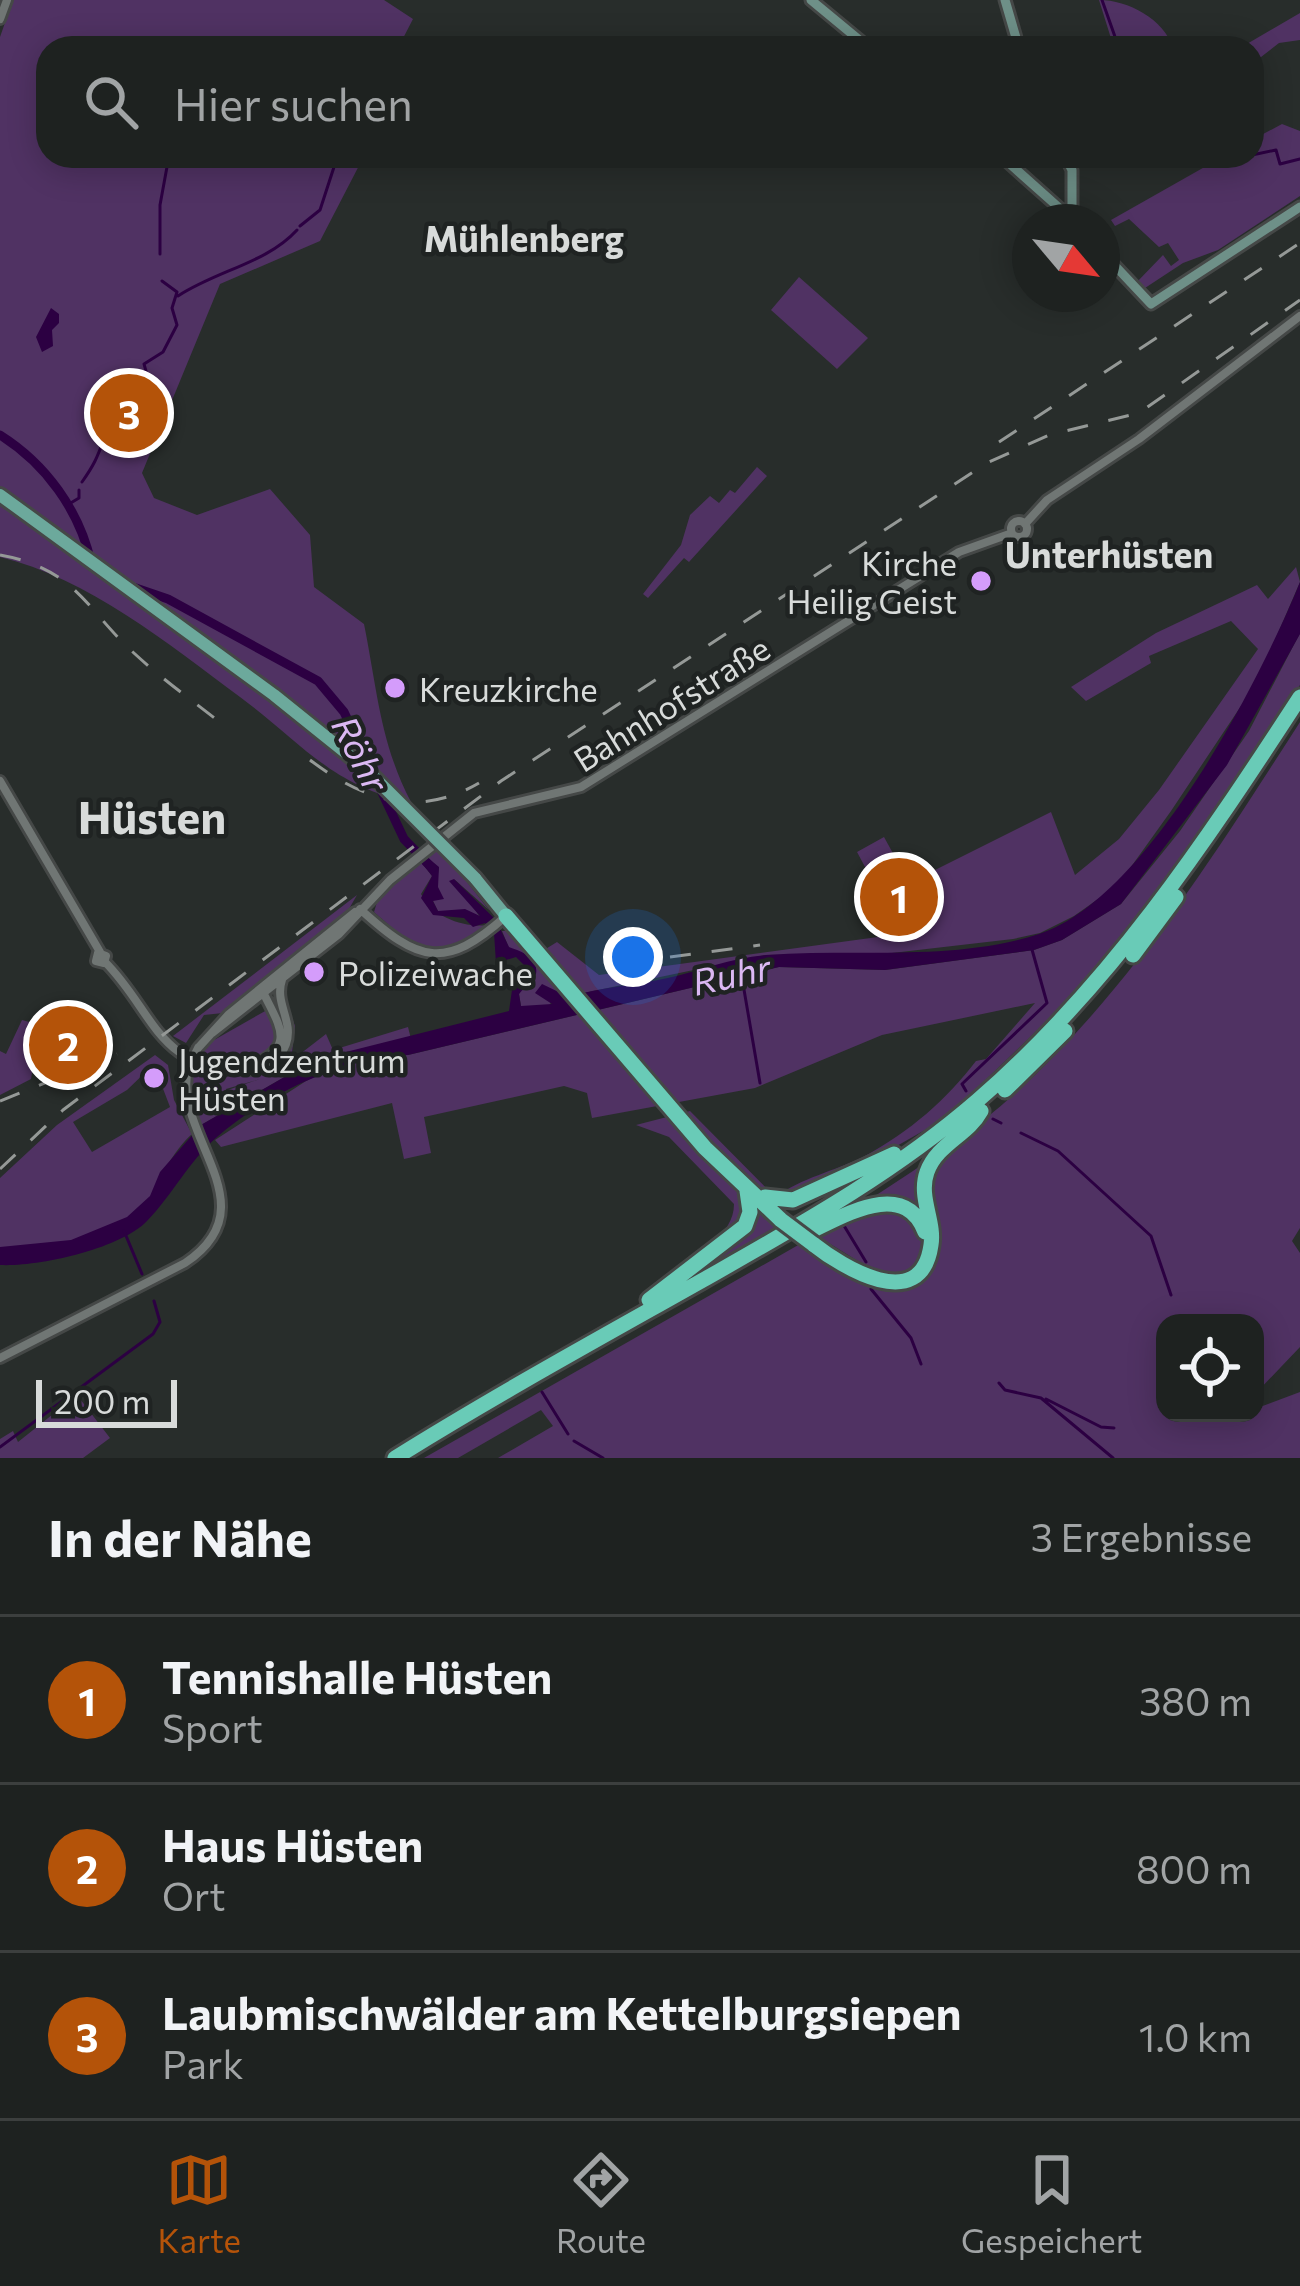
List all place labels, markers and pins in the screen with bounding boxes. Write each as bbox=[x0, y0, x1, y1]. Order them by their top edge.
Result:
pin: 3 bbox=[90, 368, 168, 458]
place label: Kirche Heilig Geist bbox=[787, 542, 957, 621]
marker: Kirche Heilig Geist bbox=[968, 568, 994, 594]
place label: Kreuzkirche bbox=[419, 668, 598, 709]
marker: Kreuzkirche bbox=[382, 675, 408, 701]
pin: 1 bbox=[860, 852, 938, 942]
place label: Polizeiwache bbox=[338, 952, 533, 993]
marker: Polizeiwache bbox=[301, 959, 327, 985]
pin: 2 bbox=[29, 1000, 107, 1090]
place label: Jugendzentrum Hüsten bbox=[178, 1039, 406, 1118]
marker: Jugendzentrum Hüsten bbox=[141, 1065, 167, 1091]

